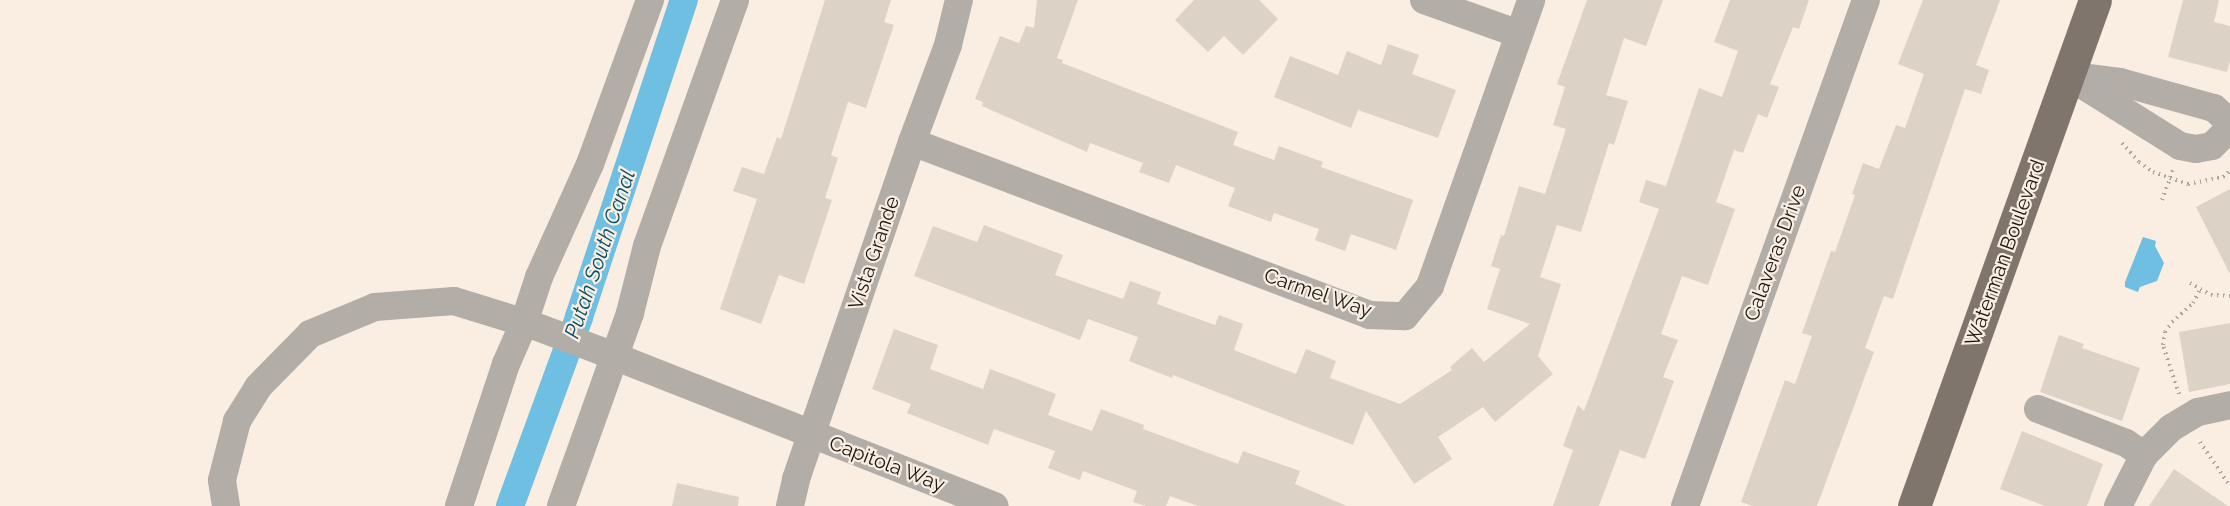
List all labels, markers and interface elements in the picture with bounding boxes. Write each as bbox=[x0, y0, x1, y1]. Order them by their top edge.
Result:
street label: Waterman Boulevard bbox=[1960, 157, 2050, 349]
water label: Putah South Canal bbox=[559, 166, 641, 342]
street label: Calaveras Drive bbox=[1739, 182, 1811, 324]
street label: Vista Grande bbox=[843, 193, 905, 313]
street label: Carmel Way bbox=[1260, 263, 1376, 323]
street label: Capitola Way bbox=[826, 431, 948, 497]

